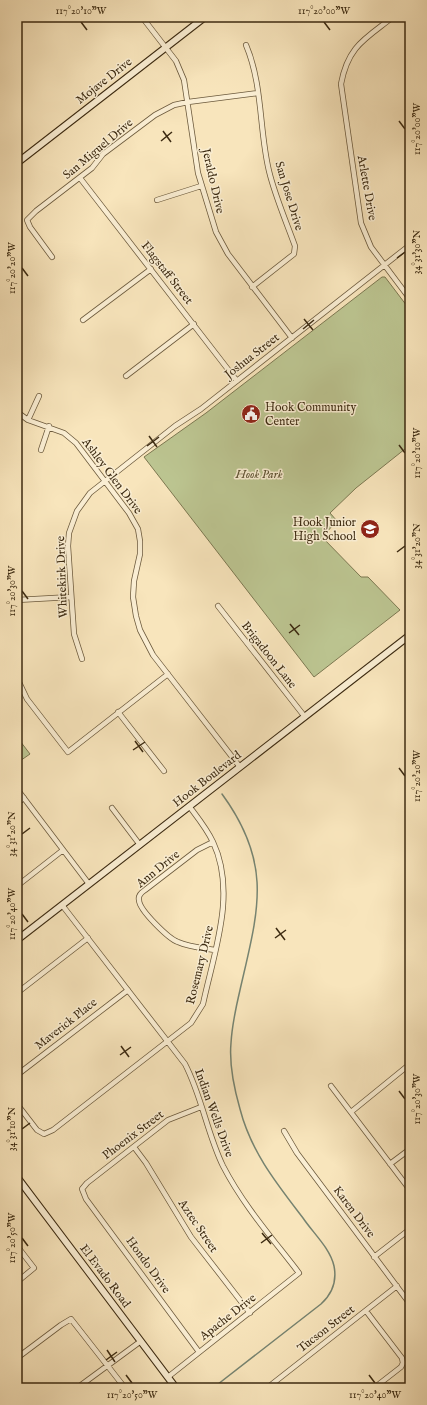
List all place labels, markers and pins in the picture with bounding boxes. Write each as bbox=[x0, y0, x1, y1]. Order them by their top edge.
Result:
place label: Hook Community Center bbox=[265, 400, 356, 429]
public building icon: Hook Community Center bbox=[240, 403, 262, 425]
place label: Hook Junior High School bbox=[293, 515, 357, 544]
school or university icon: Hook Junior High School bbox=[359, 518, 381, 540]

